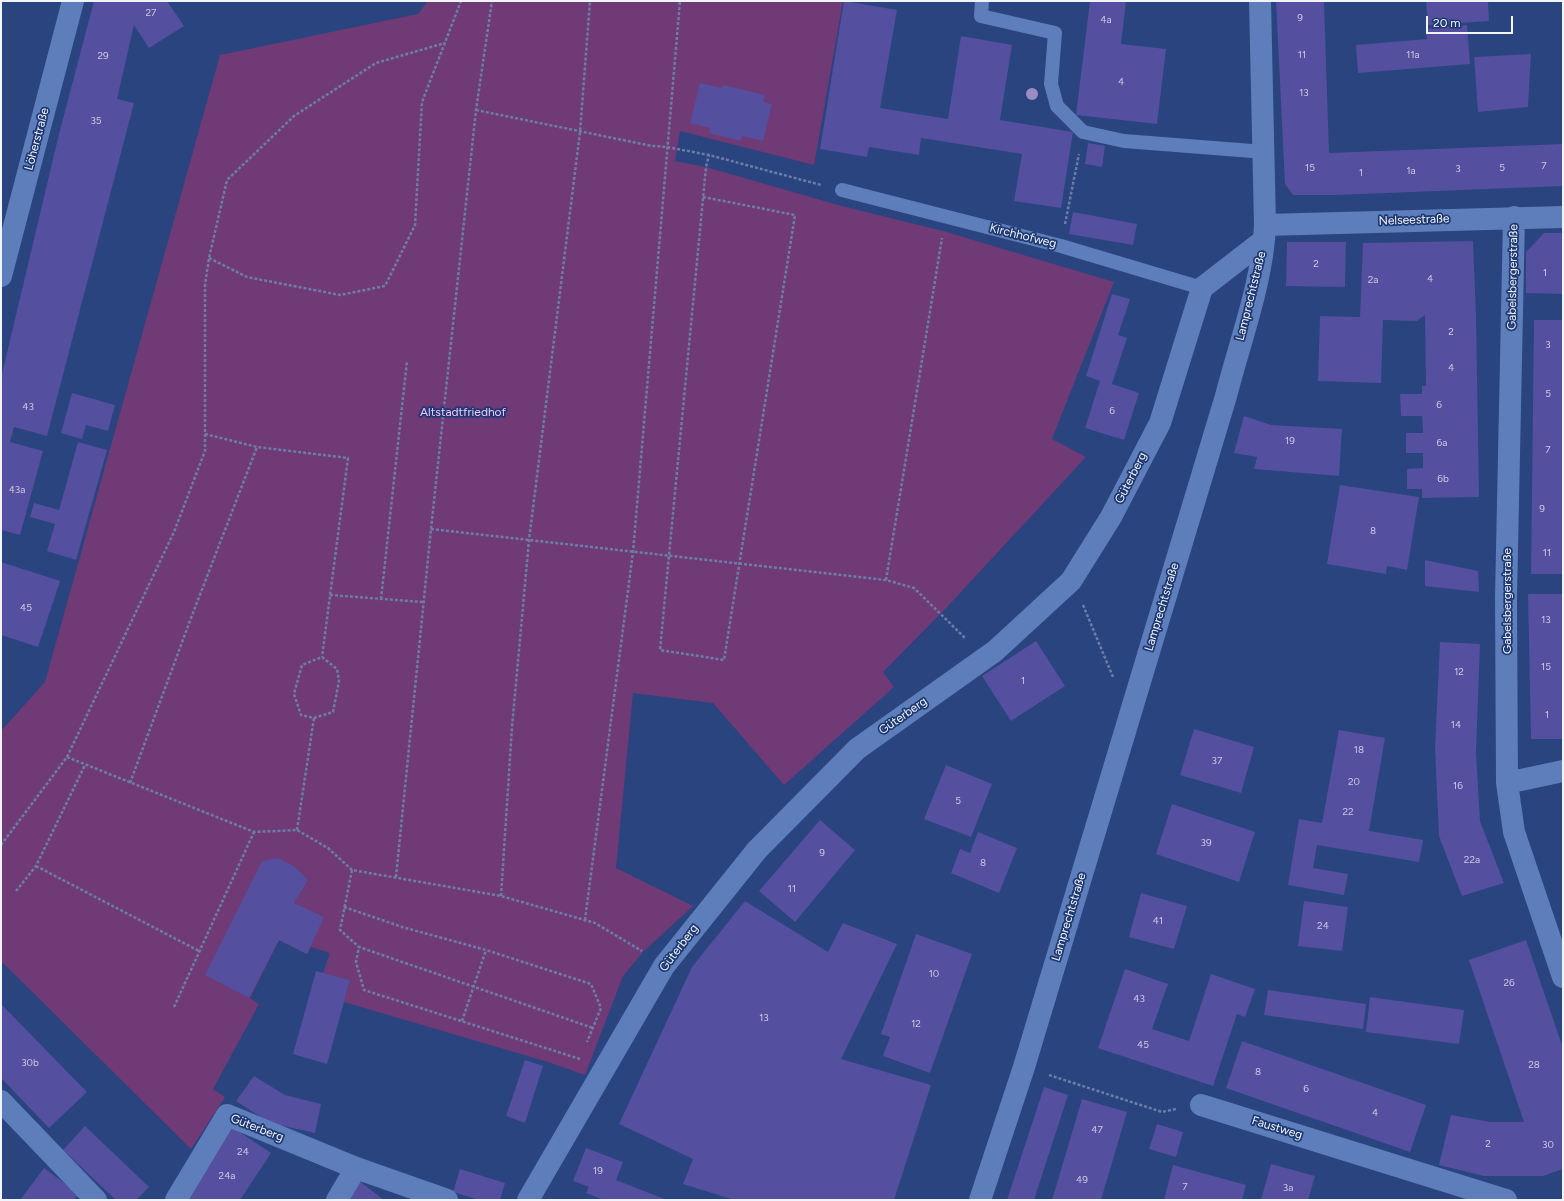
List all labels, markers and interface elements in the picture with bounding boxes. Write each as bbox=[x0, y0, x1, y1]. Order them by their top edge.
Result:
house number: 27 bbox=[146, 7, 156, 19]
scale bar bbox=[1428, 8, 1515, 34]
house number: 9 bbox=[1297, 12, 1303, 24]
house number: 4a bbox=[1100, 14, 1112, 26]
text: 20 m bbox=[1433, 16, 1461, 30]
house number: 11 bbox=[1298, 49, 1306, 61]
house number: 11a bbox=[1406, 49, 1420, 61]
house number: 29 bbox=[97, 50, 109, 62]
house number: 4 bbox=[1118, 76, 1124, 88]
house number: 13 bbox=[1299, 87, 1309, 99]
street label: Löherstraße bbox=[22, 106, 52, 172]
house number: 35 bbox=[90, 115, 102, 127]
house number: 7 bbox=[1541, 160, 1547, 172]
house number: 15 bbox=[1305, 162, 1315, 174]
house number: 5 bbox=[1499, 162, 1505, 174]
house number: 3 bbox=[1455, 163, 1461, 175]
house number: 1a bbox=[1406, 165, 1416, 177]
house number: 1 bbox=[1359, 167, 1363, 179]
street label: Nelseestraße bbox=[1378, 212, 1450, 228]
street label: Kirchhofweg bbox=[988, 221, 1058, 251]
street label: Gabelsbergerstraße bbox=[1505, 224, 1521, 330]
street label: Lamprechtstraße bbox=[1233, 250, 1269, 342]
house number: 2 bbox=[1313, 258, 1319, 270]
house number: 1 bbox=[1543, 267, 1547, 279]
house number: 4 bbox=[1427, 273, 1433, 285]
house number: 2a bbox=[1368, 274, 1378, 286]
house number: 2 bbox=[1448, 326, 1454, 338]
house number: 3 bbox=[1545, 339, 1551, 351]
house number: 4 bbox=[1448, 362, 1454, 374]
house number: 5 bbox=[1545, 388, 1551, 400]
house number: 6 bbox=[1436, 399, 1442, 411]
house number: 43 bbox=[22, 401, 34, 413]
park label: Altstadtfriedhof bbox=[420, 405, 506, 419]
house number: 6 bbox=[1109, 405, 1115, 417]
house number: 19 bbox=[1285, 435, 1295, 447]
house number: 6a bbox=[1437, 437, 1447, 449]
house number: 7 bbox=[1545, 444, 1551, 456]
street label: Güterberg bbox=[1112, 450, 1150, 506]
house number: 6b bbox=[1437, 473, 1449, 485]
house number: 43a bbox=[9, 484, 25, 496]
house number: 9 bbox=[1539, 503, 1545, 515]
house number: 8 bbox=[1370, 525, 1376, 537]
house number: 11 bbox=[1543, 547, 1551, 559]
street label: Gabelsbergerstraße bbox=[1500, 548, 1514, 654]
street label: Lamprechtstraße bbox=[1142, 561, 1182, 653]
house number: 45 bbox=[20, 602, 32, 614]
house number: 13 bbox=[1541, 614, 1551, 626]
house number: 15 bbox=[1541, 661, 1551, 673]
house number: 12 bbox=[1454, 666, 1464, 678]
house number: 1 bbox=[1021, 675, 1025, 687]
street label: Güterberg bbox=[876, 694, 930, 738]
house number: 1 bbox=[1545, 709, 1549, 721]
house number: 14 bbox=[1451, 719, 1461, 731]
house number: 18 bbox=[1354, 744, 1364, 756]
house number: 37 bbox=[1212, 755, 1222, 767]
house number: 20 bbox=[1348, 776, 1360, 788]
house number: 16 bbox=[1453, 780, 1463, 792]
house number: 5 bbox=[955, 795, 961, 807]
house number: 22 bbox=[1342, 806, 1354, 818]
house number: 39 bbox=[1200, 837, 1212, 849]
house number: 9 bbox=[819, 847, 825, 859]
house number: 22a bbox=[1464, 854, 1480, 866]
house number: 8 bbox=[980, 857, 986, 869]
street label: Lamprechtstraße bbox=[1049, 871, 1089, 963]
house number: 11 bbox=[788, 883, 796, 895]
house number: 41 bbox=[1153, 915, 1163, 927]
house number: 24 bbox=[1317, 920, 1329, 932]
street label: Güterberg bbox=[657, 921, 701, 975]
house number: 10 bbox=[929, 968, 939, 980]
house number: 26 bbox=[1503, 977, 1515, 989]
house number: 43 bbox=[1133, 993, 1145, 1005]
house number: 13 bbox=[759, 1012, 769, 1024]
house number: 12 bbox=[911, 1018, 921, 1030]
house number: 45 bbox=[1137, 1039, 1149, 1051]
house number: 30b bbox=[21, 1057, 39, 1069]
house number: 28 bbox=[1528, 1059, 1540, 1071]
house number: 8 bbox=[1255, 1066, 1261, 1078]
house number: 6 bbox=[1303, 1083, 1309, 1095]
house number: 4 bbox=[1372, 1107, 1378, 1119]
street label: Güterberg bbox=[228, 1111, 286, 1145]
street label: Faustweg bbox=[1250, 1113, 1304, 1143]
house number: 47 bbox=[1091, 1124, 1103, 1136]
house number: 2 bbox=[1485, 1138, 1491, 1150]
house number: 30 bbox=[1542, 1139, 1554, 1151]
house number: 24 bbox=[237, 1146, 249, 1158]
house number: 19 bbox=[593, 1165, 603, 1177]
house number: 24a bbox=[219, 1170, 235, 1182]
house number: 49 bbox=[1076, 1174, 1088, 1186]
house number: 7 bbox=[1182, 1181, 1188, 1193]
house number: 3a bbox=[1283, 1182, 1293, 1194]

